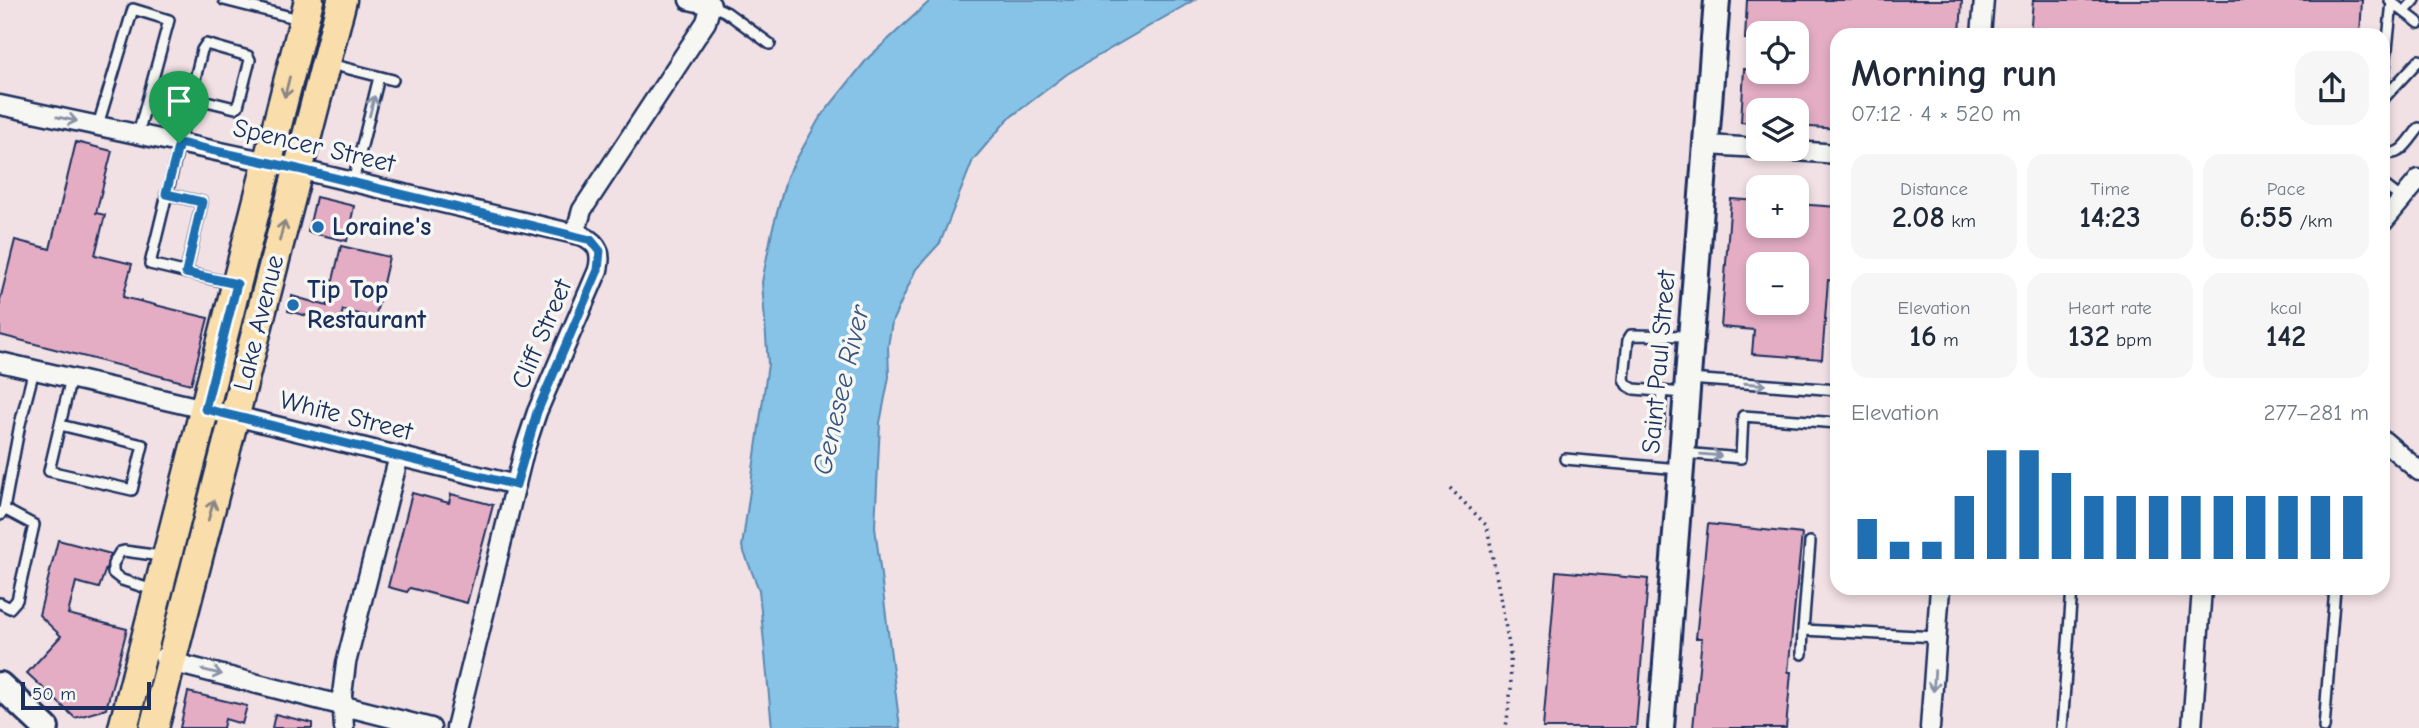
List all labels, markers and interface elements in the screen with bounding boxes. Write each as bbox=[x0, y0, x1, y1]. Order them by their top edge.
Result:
map controls bbox=[1746, 21, 1809, 315]
button: locate bbox=[1746, 21, 1809, 84]
button: share bbox=[2295, 51, 2369, 125]
text: Morning run bbox=[1851, 52, 2057, 96]
pin bbox=[149, 71, 209, 143]
one-way arrow bbox=[280, 75, 293, 98]
icon: arrive bbox=[160, 82, 198, 120]
one-way arrow bbox=[366, 95, 379, 118]
button: layers bbox=[1746, 98, 1809, 161]
text: 07:12 · 4 × 520 m bbox=[1851, 100, 2021, 127]
one-way arrow bbox=[55, 112, 78, 126]
street label: Spencer Street bbox=[230, 113, 399, 180]
button: + bbox=[1746, 175, 1809, 238]
text: Distance bbox=[1900, 178, 1968, 200]
text: Time bbox=[2090, 178, 2130, 200]
text: Pace bbox=[2267, 178, 2305, 200]
text: 2.08 bbox=[1892, 200, 1945, 235]
text: 14:23 bbox=[2079, 200, 2141, 235]
text: 6:55 bbox=[2239, 200, 2293, 235]
text: km bbox=[1945, 210, 1976, 232]
text: /km bbox=[2293, 210, 2333, 232]
place label: Loraine's bbox=[332, 212, 431, 242]
marker: Loraine's bbox=[310, 219, 326, 235]
one-way arrow bbox=[276, 220, 289, 243]
street label: Lake Avenue bbox=[228, 252, 290, 394]
button: − bbox=[1746, 252, 1809, 315]
street label: Saint Paul Street bbox=[1636, 268, 1682, 455]
street label: Cliff Street bbox=[506, 273, 579, 393]
place label: Tip Top Restaurant bbox=[307, 275, 427, 335]
marker: Tip Top Restaurant bbox=[285, 297, 301, 313]
text: Elevation bbox=[1898, 297, 1970, 319]
text: Heart rate bbox=[2068, 297, 2152, 319]
text: kcal bbox=[2270, 297, 2302, 319]
water label: Genesee River bbox=[806, 300, 876, 478]
text: 16 bbox=[1909, 319, 1937, 354]
text: 132 bbox=[2068, 319, 2110, 354]
text: 142 bbox=[2266, 319, 2306, 354]
text: m bbox=[1937, 329, 1959, 351]
text: bpm bbox=[2110, 329, 2152, 351]
one-way arrow bbox=[1743, 378, 1766, 391]
street label: White Street bbox=[276, 385, 417, 447]
text: Elevation bbox=[1851, 399, 1939, 426]
text: 277–281 m bbox=[2264, 399, 2369, 426]
one-way arrow bbox=[1699, 449, 1722, 462]
one-way arrow bbox=[205, 499, 218, 522]
one-way arrow bbox=[201, 667, 223, 680]
one-way arrow bbox=[1927, 669, 1940, 692]
scale bar bbox=[21, 679, 150, 711]
text: 50 m bbox=[32, 683, 76, 705]

